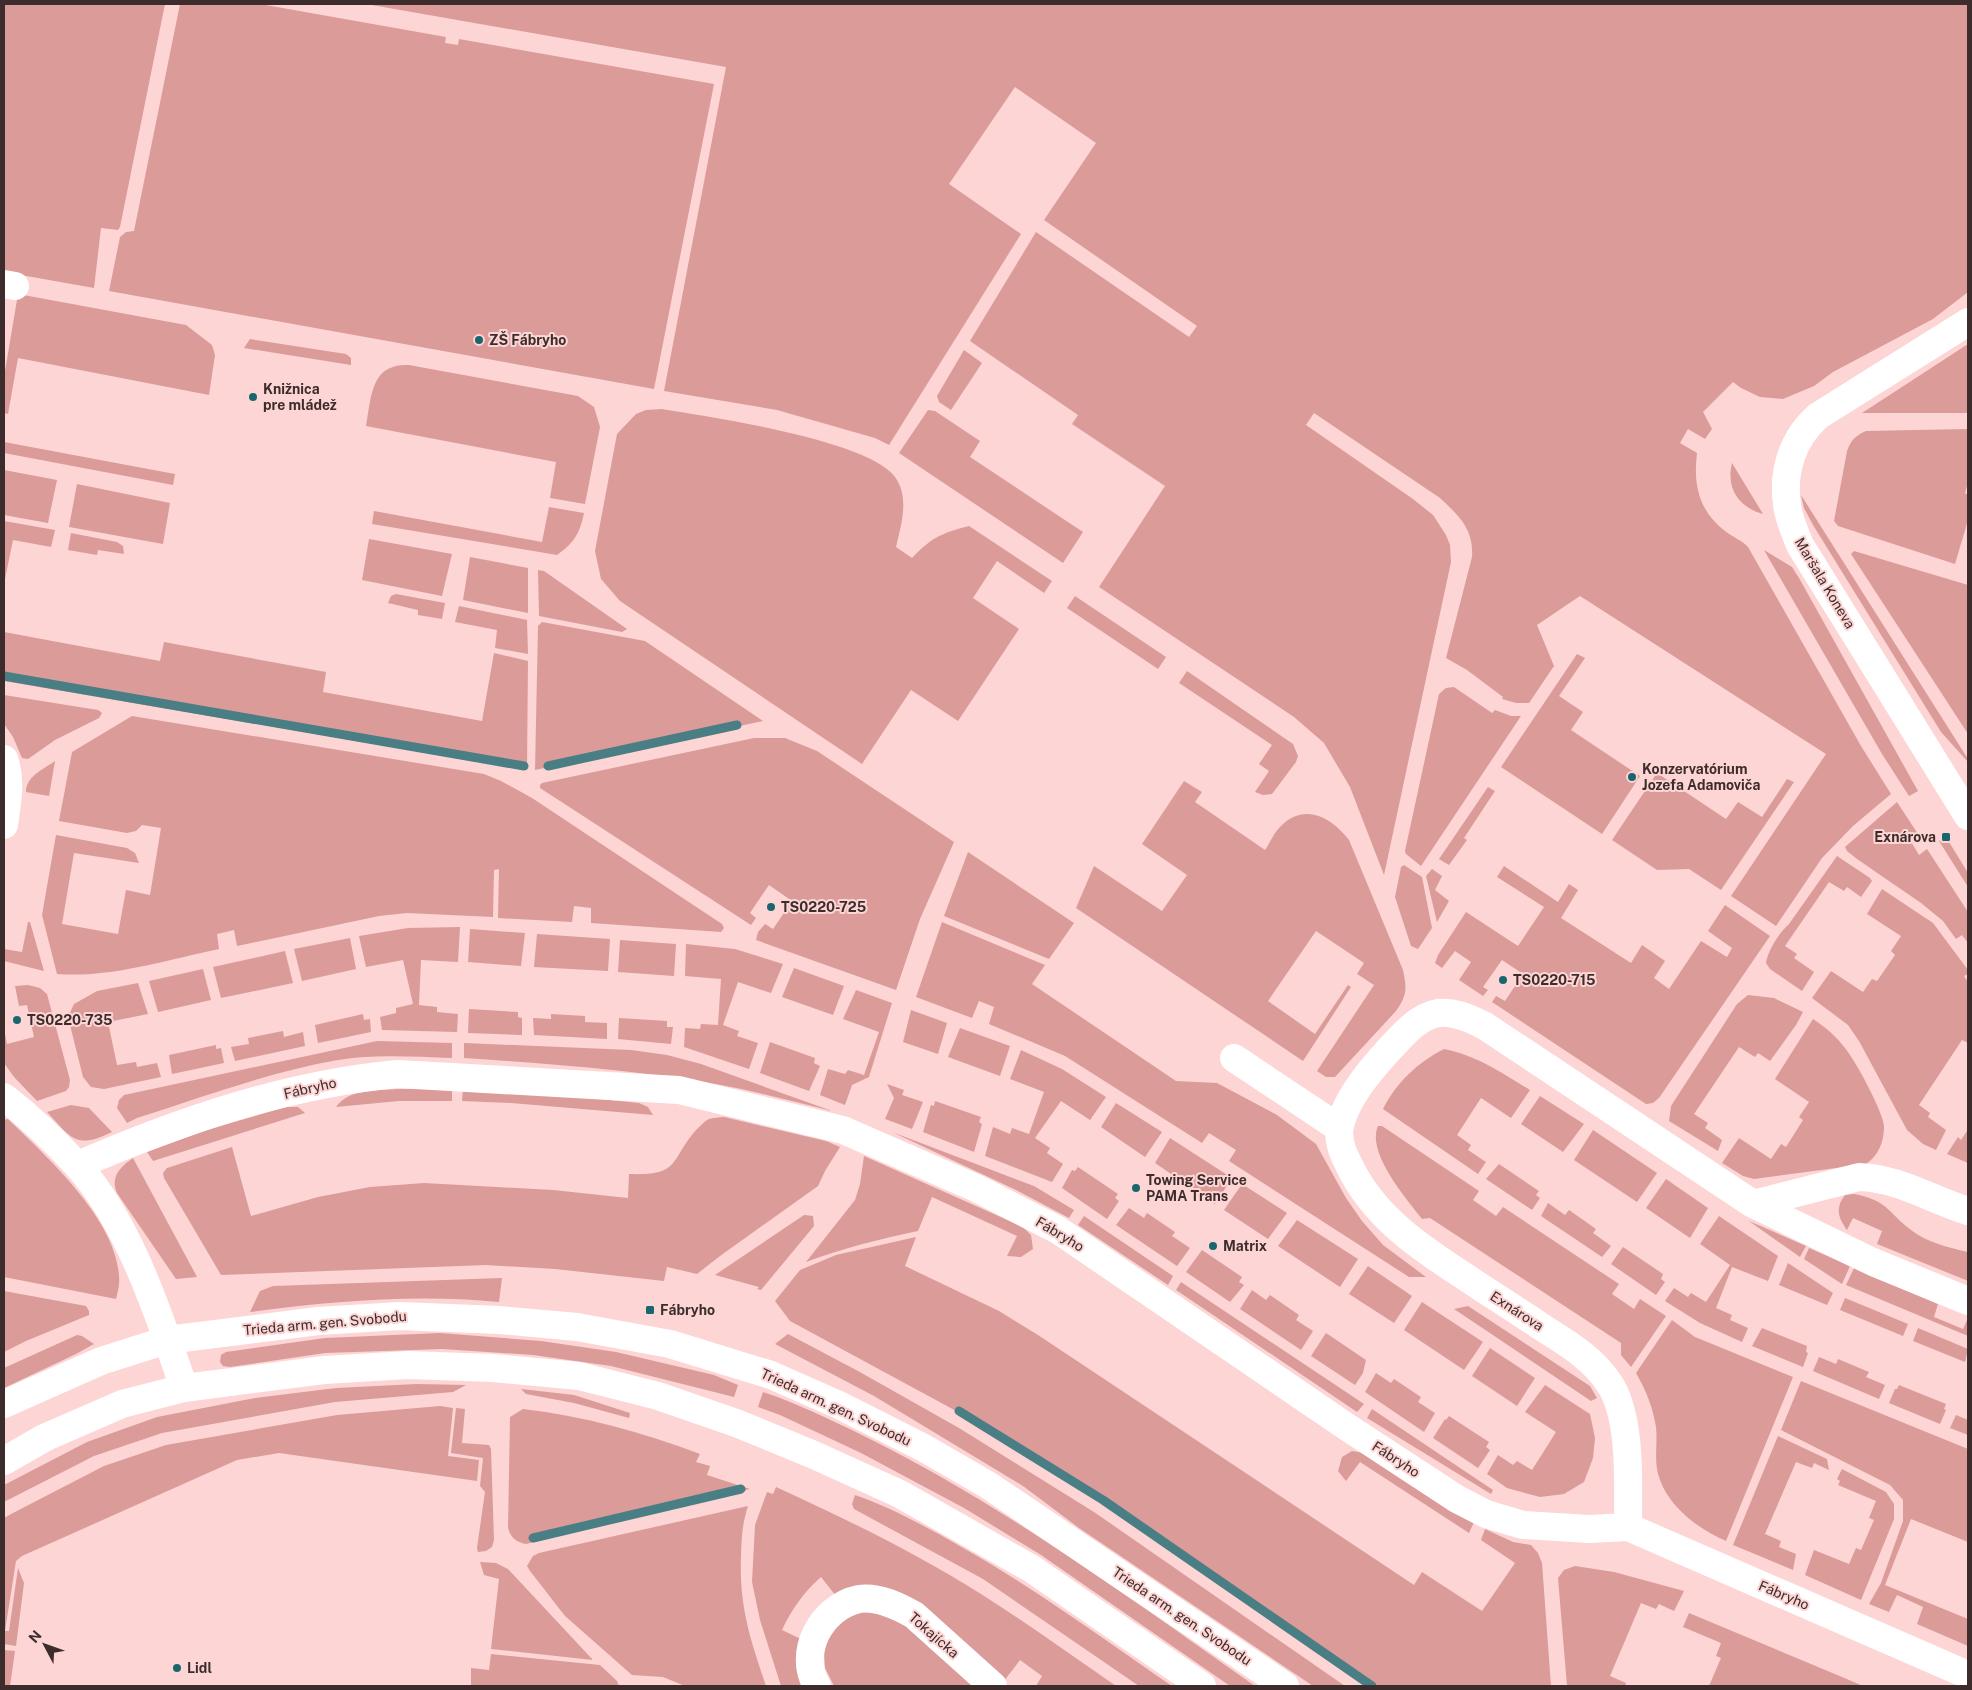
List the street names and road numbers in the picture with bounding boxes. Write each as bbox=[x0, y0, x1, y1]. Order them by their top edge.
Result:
street label: Maršala Koneva bbox=[1792, 535, 1858, 631]
street label: Fábryho bbox=[282, 1074, 338, 1102]
street label: Fábryho bbox=[1033, 1213, 1087, 1255]
street label: Exnárova bbox=[1487, 1288, 1547, 1334]
street label: Trieda arm. gen. Svobodu bbox=[243, 1308, 407, 1338]
street label: Trieda arm. gen. Svobodu bbox=[758, 1365, 914, 1449]
street label: Fábryho bbox=[1369, 1438, 1423, 1480]
street label: Trieda arm. gen. Svobodu bbox=[1110, 1564, 1254, 1668]
street label: Fábryho bbox=[1756, 1577, 1812, 1613]
street label: Tokajícka bbox=[906, 1609, 962, 1661]

